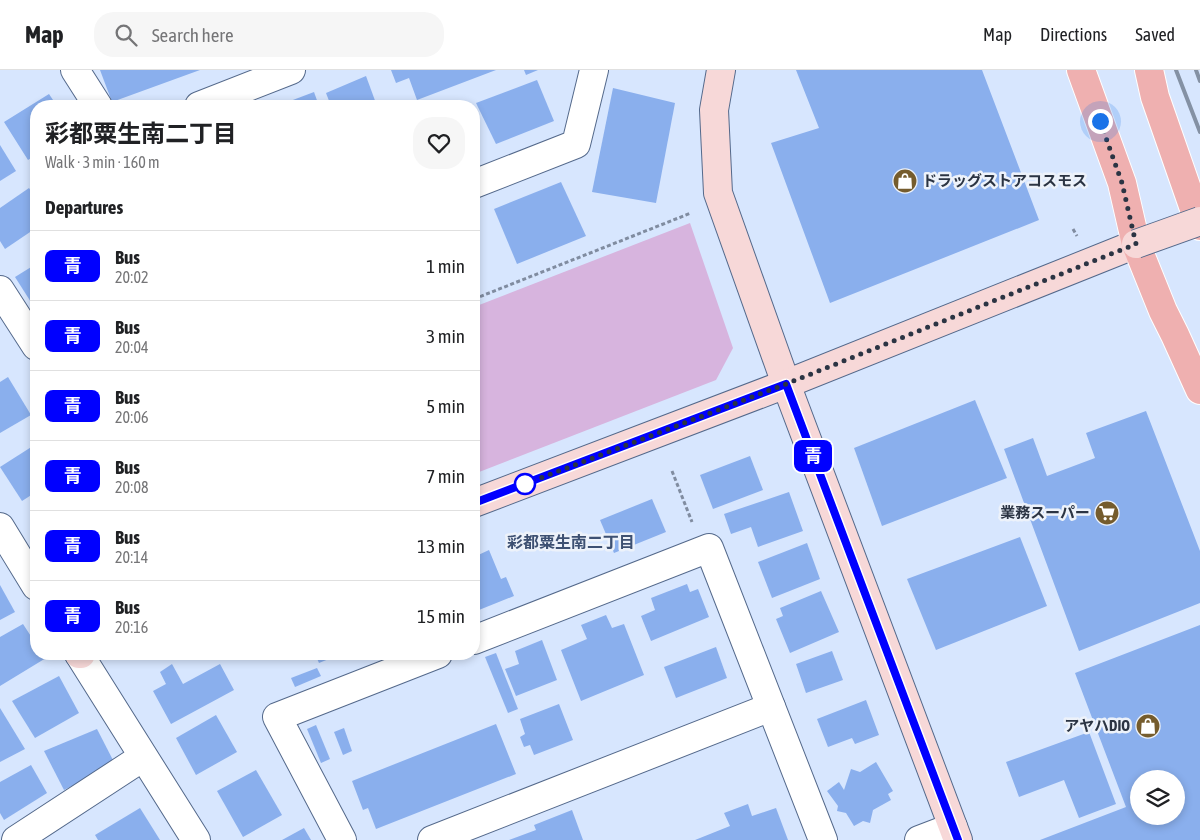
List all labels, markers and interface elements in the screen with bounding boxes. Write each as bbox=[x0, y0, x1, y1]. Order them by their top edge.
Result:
search box bbox=[94, 12, 444, 57]
text: Map bbox=[25, 21, 64, 48]
icon: search bbox=[112, 21, 140, 49]
text: Search here bbox=[152, 24, 234, 46]
text: Map bbox=[983, 24, 1012, 45]
text: Directions bbox=[1040, 24, 1107, 45]
text: Saved bbox=[1135, 24, 1175, 45]
your location bbox=[1088, 109, 1113, 134]
button: heart bbox=[413, 117, 465, 169]
text: 彩都粟生南二丁目 bbox=[45, 120, 237, 147]
text: Walk · 3 min · 160 m bbox=[45, 153, 159, 171]
shop icon: ドラッグストアコスモス bbox=[892, 168, 918, 194]
place label: ドラッグストアコスモス bbox=[922, 172, 1087, 189]
text: Departures bbox=[45, 196, 123, 218]
text: Bus bbox=[115, 246, 140, 268]
text: 青 bbox=[64, 255, 82, 276]
text: 1 min bbox=[426, 255, 465, 277]
text: 20:02 bbox=[115, 268, 149, 286]
text: Bus bbox=[115, 316, 140, 338]
text: 青 bbox=[64, 325, 82, 346]
text: 3 min bbox=[426, 325, 465, 347]
text: 20:04 bbox=[115, 338, 149, 356]
text: Bus bbox=[115, 386, 140, 408]
text: 青 bbox=[64, 395, 82, 416]
text: 5 min bbox=[426, 395, 465, 417]
text: 20:06 bbox=[115, 408, 149, 426]
line badge: 青 bbox=[797, 440, 829, 472]
text: 青 bbox=[804, 445, 822, 466]
text: Bus bbox=[115, 456, 140, 478]
text: 青 bbox=[64, 465, 82, 486]
text: 7 min bbox=[426, 465, 465, 487]
unlabelled marker bbox=[514, 473, 536, 495]
text: 20:08 bbox=[115, 478, 149, 496]
supermarket icon: 業務スーパー bbox=[1094, 500, 1120, 526]
place label: 業務スーパー bbox=[1000, 504, 1090, 521]
text: Bus bbox=[115, 526, 140, 548]
district label: 彩都粟生南二丁目 bbox=[507, 533, 635, 551]
text: 青 bbox=[64, 535, 82, 556]
text: 13 min bbox=[417, 535, 465, 557]
text: 20:14 bbox=[115, 548, 148, 566]
text: Bus bbox=[115, 596, 140, 618]
text: 青 bbox=[64, 605, 82, 626]
text: 15 min bbox=[417, 605, 465, 627]
text: 20:16 bbox=[115, 618, 148, 636]
shop icon: アヤハDIO bbox=[1135, 713, 1161, 739]
place label: アヤハDIO bbox=[1064, 717, 1130, 734]
map controls bbox=[1130, 770, 1185, 825]
button: layers bbox=[1130, 770, 1185, 825]

